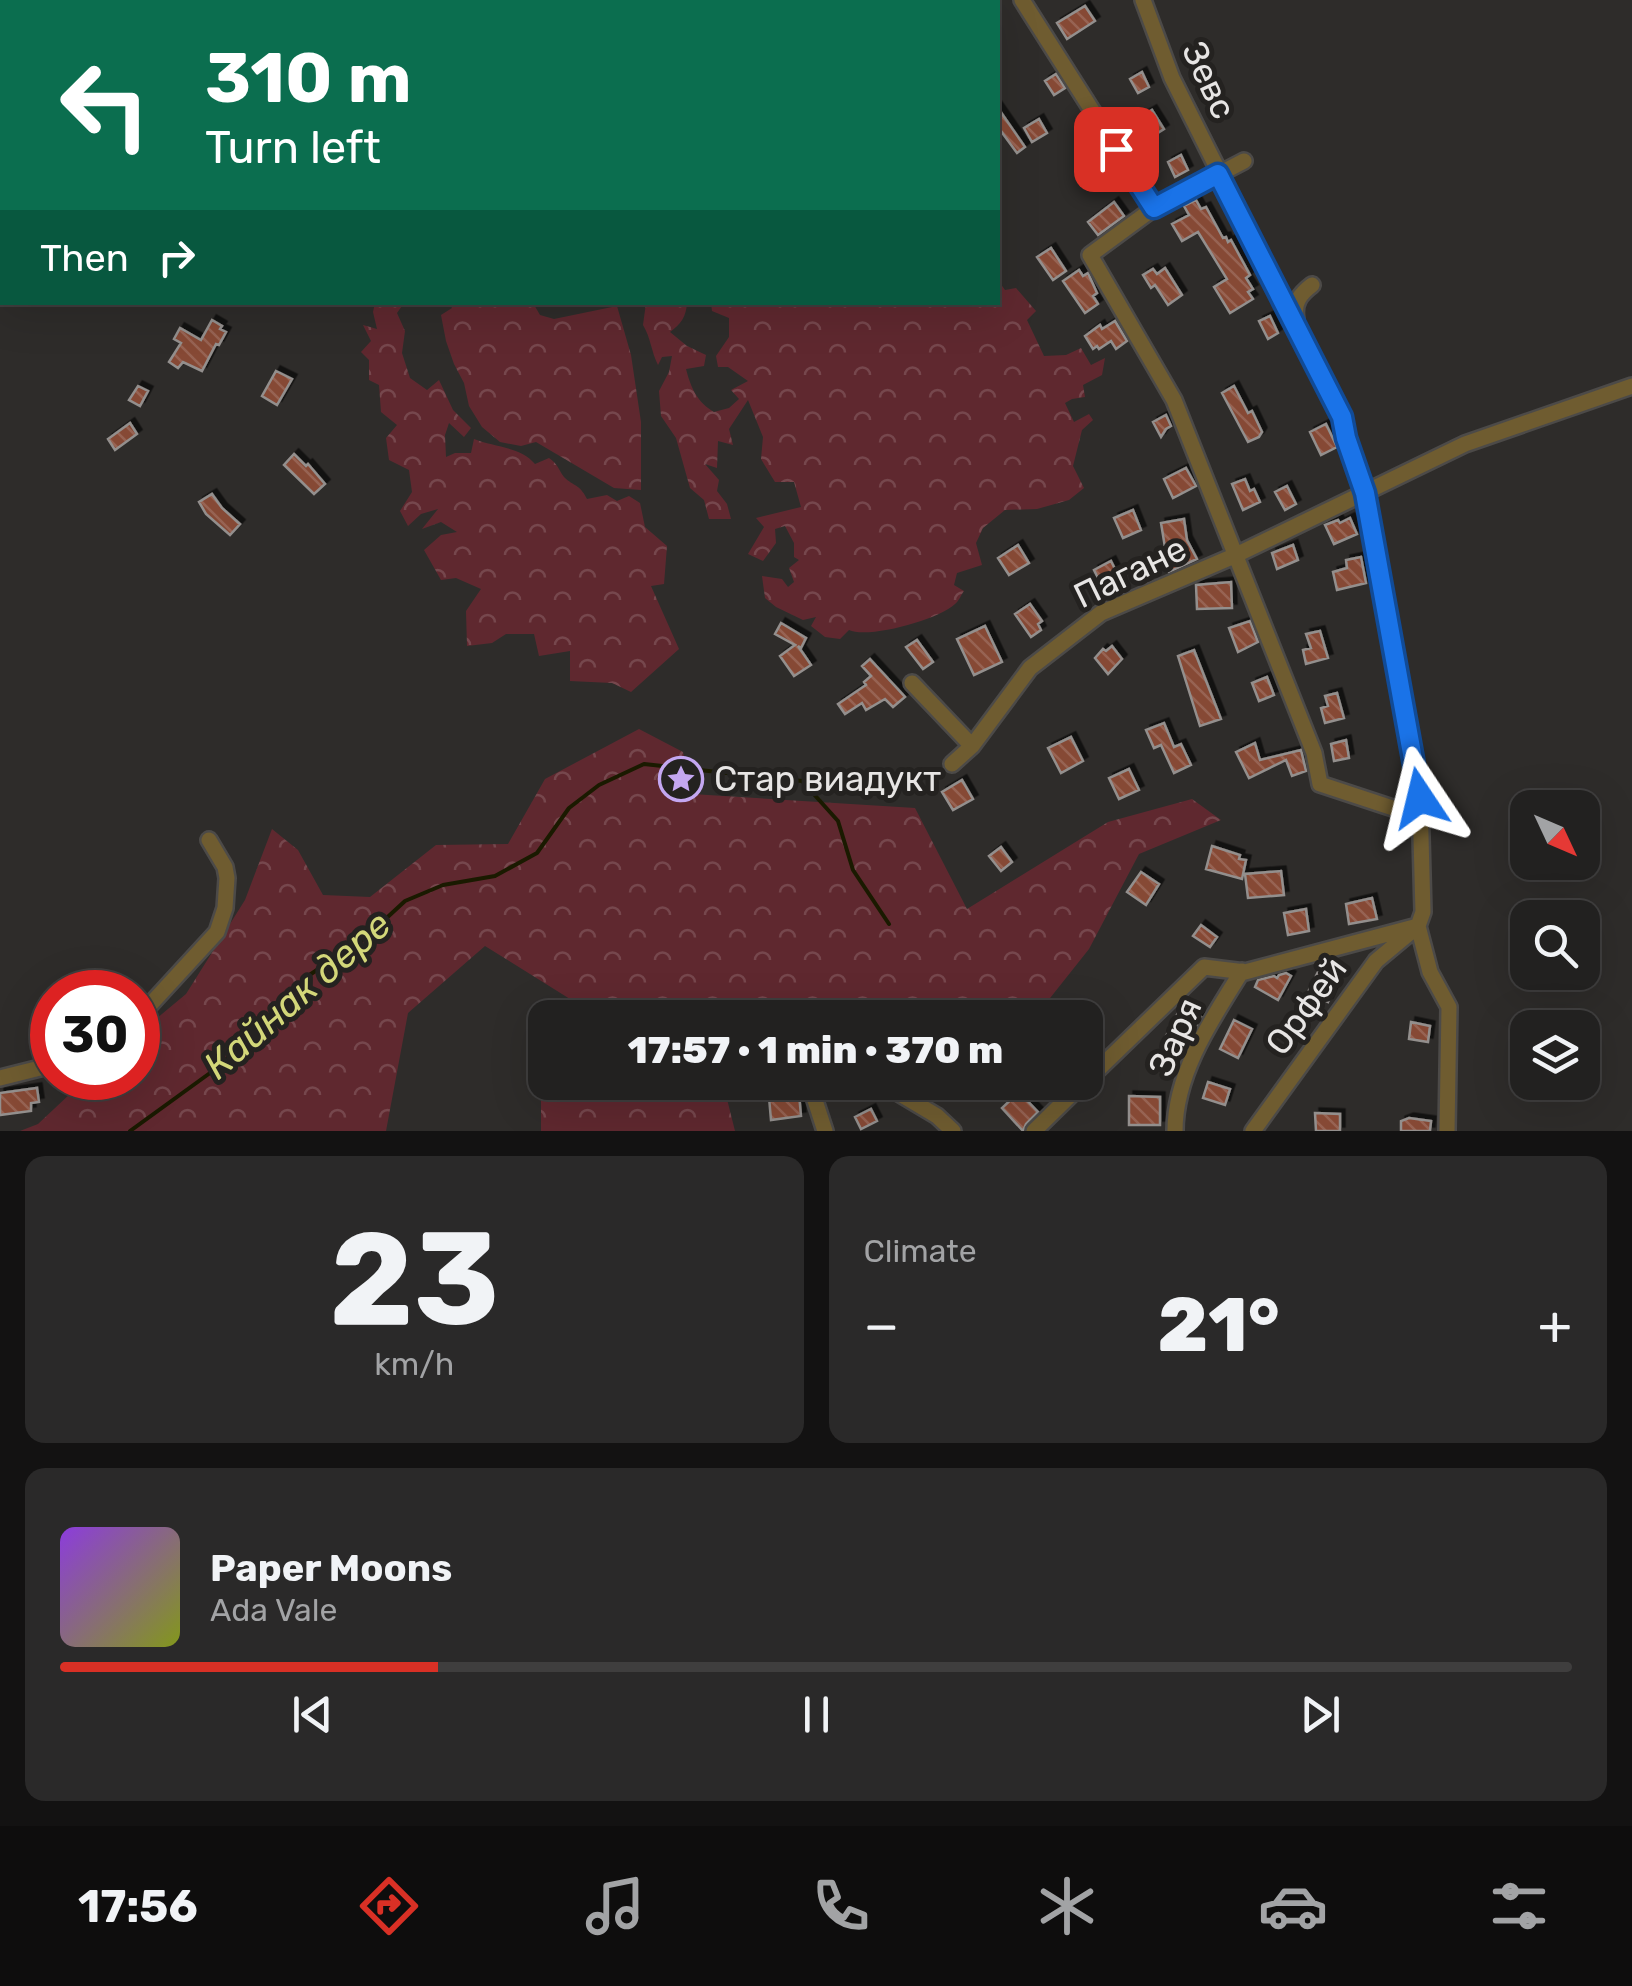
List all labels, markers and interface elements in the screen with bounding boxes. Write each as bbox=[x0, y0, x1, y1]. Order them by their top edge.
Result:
street label: Зевс bbox=[1173, 35, 1245, 125]
text: 310 m bbox=[205, 37, 412, 120]
icon: left bbox=[40, 40, 170, 170]
pin bbox=[1074, 107, 1159, 192]
text: Turn left bbox=[205, 121, 381, 174]
icon: arrive bbox=[1089, 122, 1144, 177]
icon: right bbox=[149, 230, 204, 285]
text: Then bbox=[40, 235, 129, 281]
street label: Пагане bbox=[1067, 527, 1193, 617]
position arrow bbox=[1368, 746, 1472, 850]
place icon: Стар виадукт bbox=[658, 756, 704, 802]
place label: Стар виадукт bbox=[714, 758, 941, 800]
north arrow bbox=[1510, 790, 1600, 880]
map controls bbox=[1510, 790, 1600, 1100]
button: search bbox=[1510, 900, 1600, 990]
water label: Кайнак дере bbox=[194, 901, 400, 1089]
street label: Орфей bbox=[1257, 949, 1355, 1063]
speed limit sign: 30 bbox=[30, 970, 160, 1100]
street label: Заря bbox=[1139, 991, 1211, 1083]
button: layers bbox=[1510, 1010, 1600, 1100]
text: 17:57 · 1 min · 370 m bbox=[628, 1027, 1003, 1073]
text: 23 bbox=[329, 1202, 499, 1357]
text: Climate bbox=[864, 1232, 977, 1270]
text: 21° bbox=[1158, 1281, 1279, 1370]
text: − bbox=[864, 1293, 899, 1358]
text: + bbox=[1538, 1293, 1572, 1358]
text: km/h bbox=[374, 1345, 454, 1383]
text: Paper Moons bbox=[210, 1545, 452, 1591]
text: Ada Vale bbox=[210, 1591, 337, 1629]
icon: previous bbox=[285, 1687, 340, 1742]
icon: pause bbox=[789, 1687, 844, 1742]
icon: next bbox=[1293, 1687, 1348, 1742]
icon: directions bbox=[354, 1871, 424, 1941]
icon: music bbox=[580, 1871, 650, 1941]
icon: phone bbox=[806, 1871, 876, 1941]
icon: climate bbox=[1032, 1871, 1102, 1941]
icon: car bbox=[1258, 1871, 1328, 1941]
icon: filters bbox=[1484, 1871, 1554, 1941]
text: 17:56 bbox=[78, 1880, 198, 1933]

